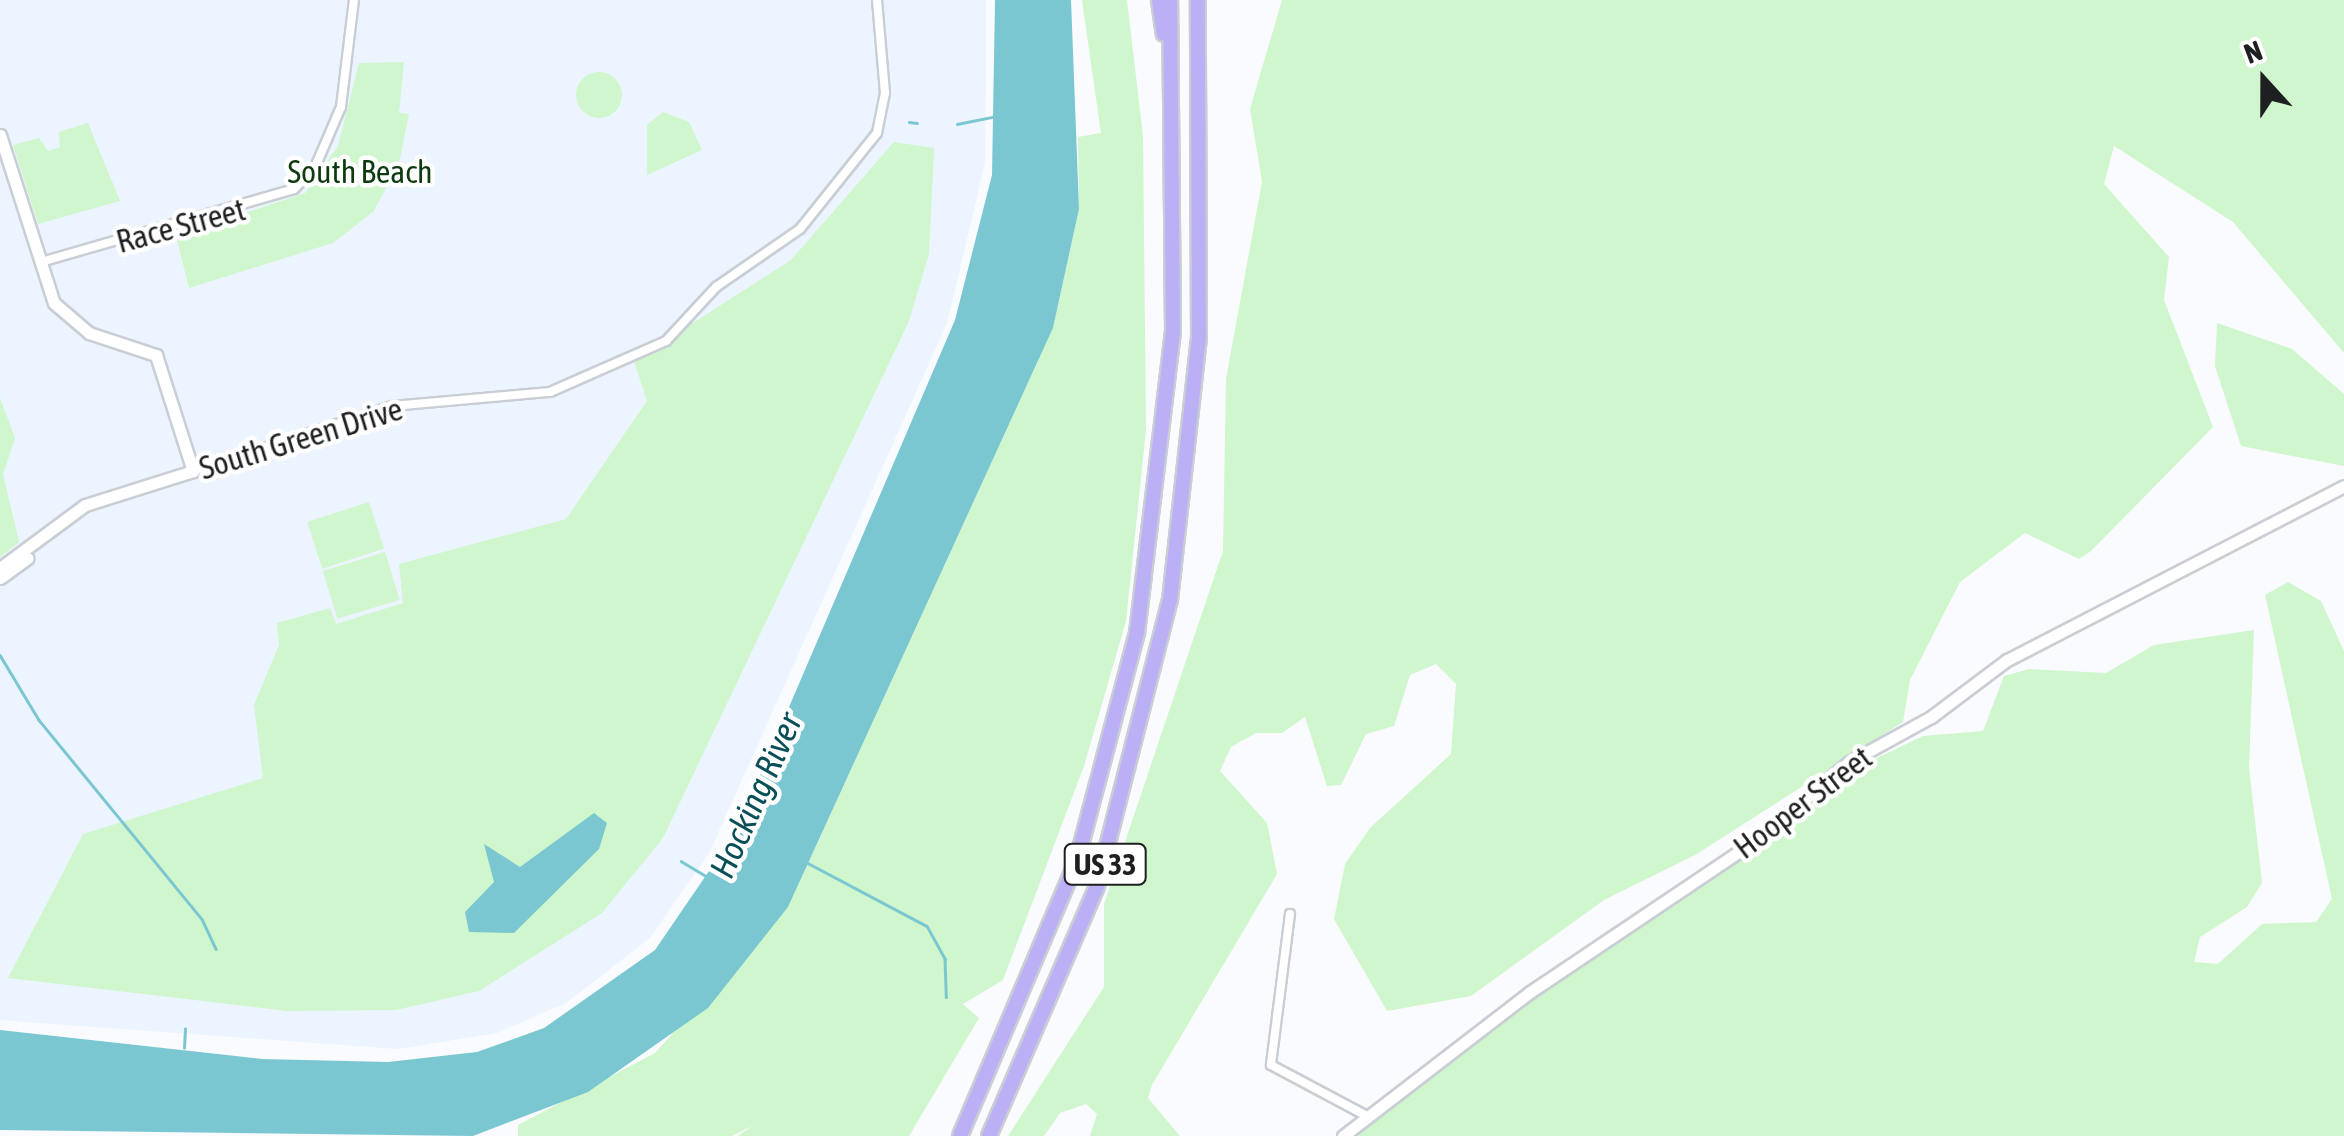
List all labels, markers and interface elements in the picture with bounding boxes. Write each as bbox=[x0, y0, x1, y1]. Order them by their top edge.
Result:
north arrow bbox=[2214, 30, 2314, 130]
text: N bbox=[2240, 34, 2267, 70]
park label: South Beach bbox=[288, 153, 432, 191]
street label: Race Street bbox=[112, 190, 250, 262]
street label: South Green Drive bbox=[195, 390, 407, 488]
water label: Hocking River bbox=[700, 706, 810, 884]
street label: Hooper Street bbox=[1727, 739, 1879, 867]
road number: US 33 bbox=[1062, 839, 1148, 889]

